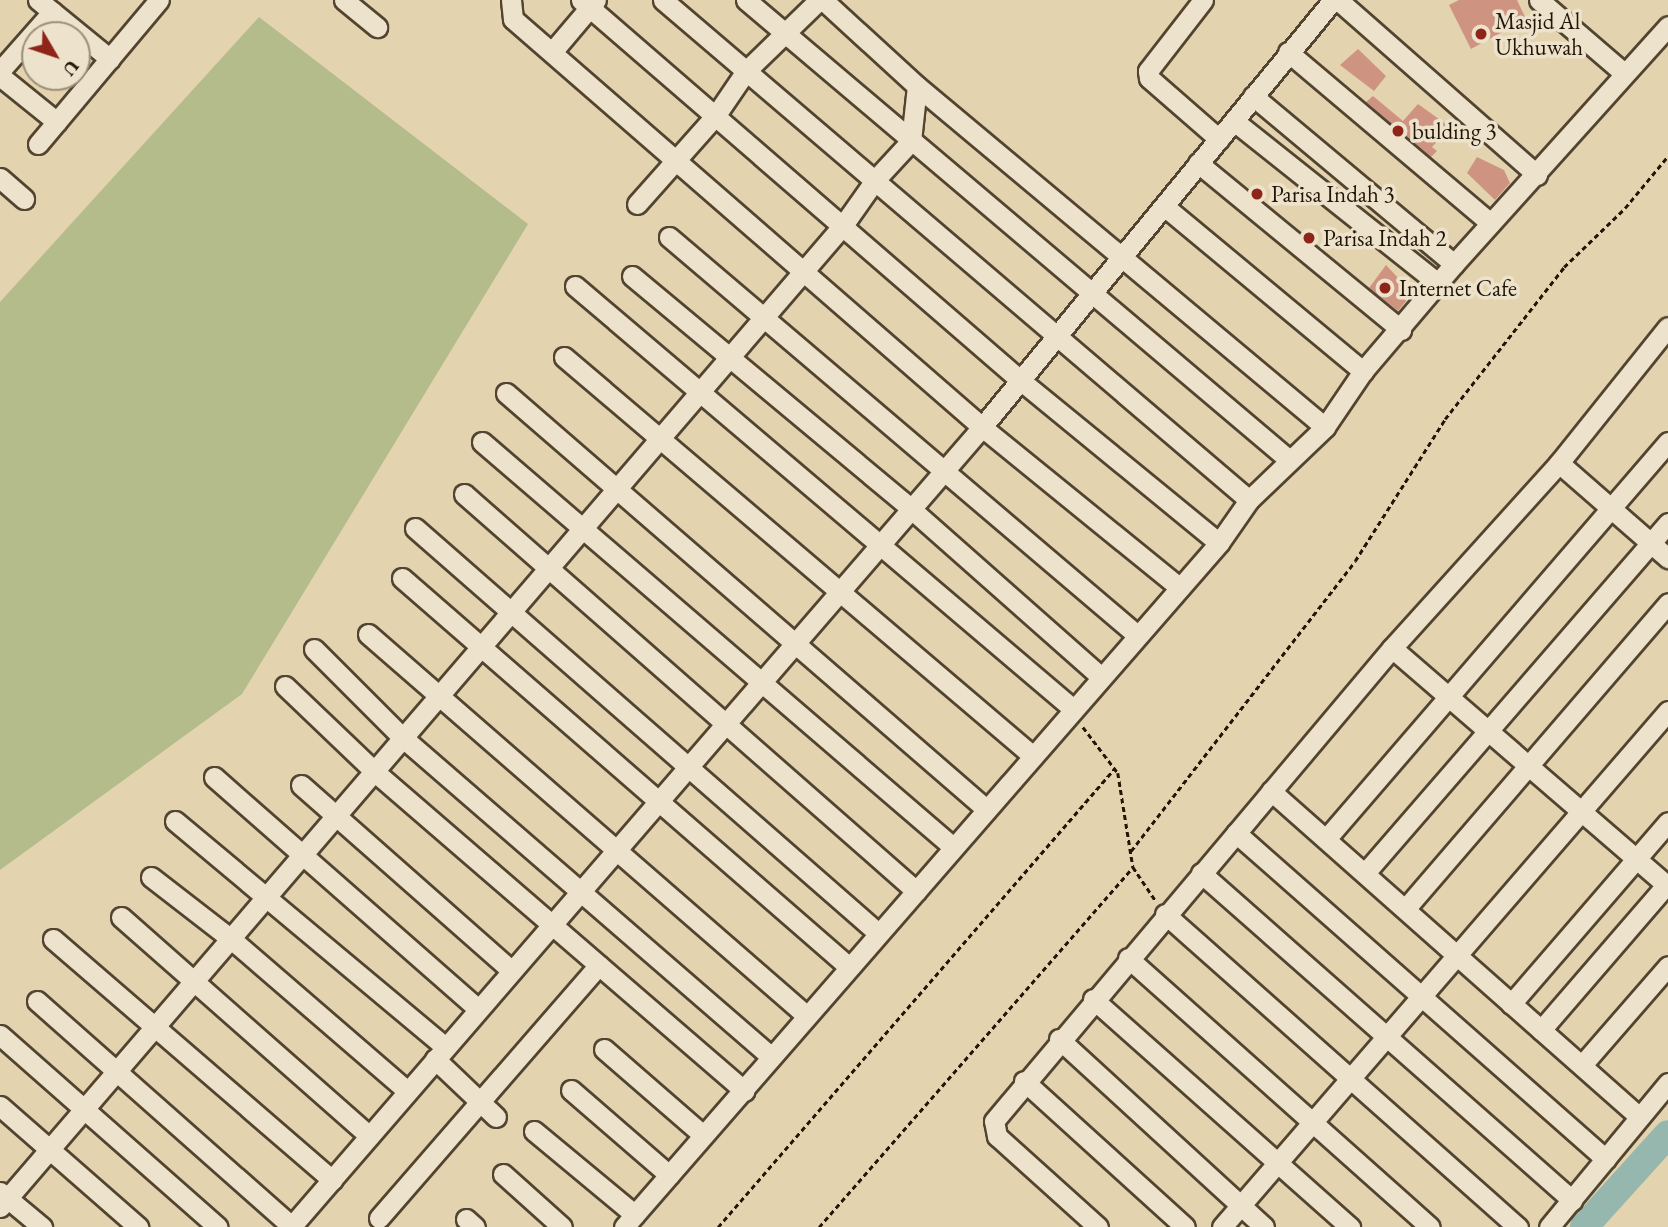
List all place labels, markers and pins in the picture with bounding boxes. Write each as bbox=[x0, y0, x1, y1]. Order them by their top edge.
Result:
place label: Masjid Al Ukhuwah bbox=[1495, 7, 1583, 61]
marker: Masjid Al Ukhuwah bbox=[1473, 26, 1489, 42]
place label: bulding 3 bbox=[1412, 117, 1497, 145]
marker: bulding 3 bbox=[1390, 123, 1406, 139]
place label: Parisa Indah 3 bbox=[1271, 180, 1395, 208]
marker: Parisa Indah 3 bbox=[1249, 186, 1265, 202]
place label: Parisa Indah 2 bbox=[1323, 224, 1447, 252]
marker: Parisa Indah 2 bbox=[1301, 230, 1317, 246]
place label: Internet Cafe bbox=[1399, 274, 1517, 302]
marker: Internet Cafe bbox=[1377, 280, 1393, 296]

